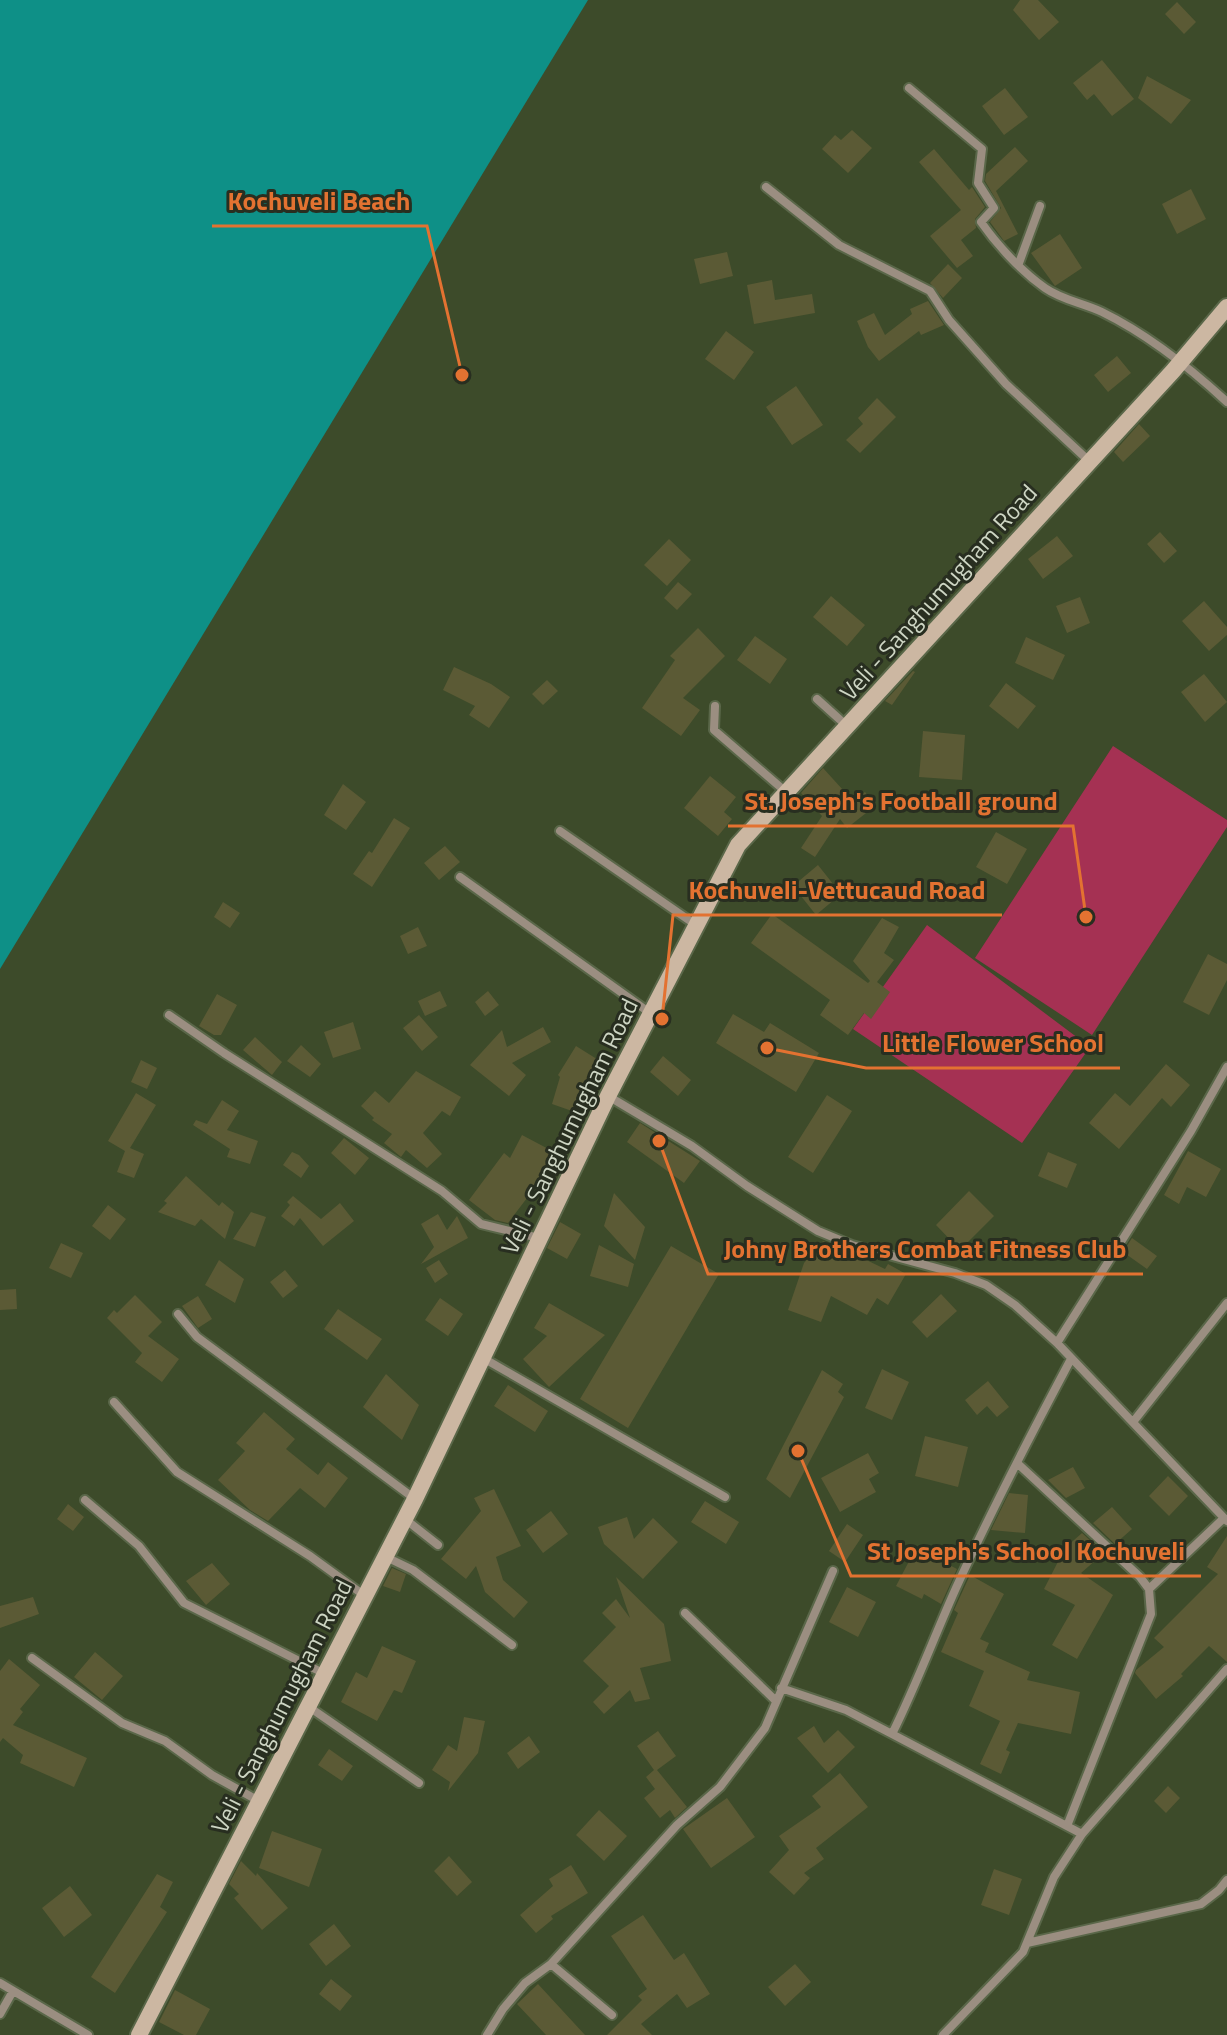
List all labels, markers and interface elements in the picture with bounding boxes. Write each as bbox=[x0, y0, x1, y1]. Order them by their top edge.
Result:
callout: Kochuveli Beach bbox=[212, 176, 427, 226]
text: Kochuveli Beach bbox=[228, 181, 411, 220]
street label: Veli - Sanghumugham Road bbox=[831, 476, 1045, 708]
callout: St. Joseph's Football ground bbox=[728, 776, 1073, 826]
text: St. Joseph's Football ground bbox=[744, 781, 1058, 820]
callout: Kochuveli-Vettucaud Road bbox=[673, 865, 1002, 915]
text: Kochuveli-Vettucaud Road bbox=[689, 870, 985, 909]
street label: Veli - Sanghumugham Road bbox=[491, 992, 647, 1260]
callout: Little Flower School bbox=[866, 1018, 1120, 1068]
text: Little Flower School bbox=[882, 1023, 1104, 1062]
callout: Johny Brothers Combat Fitness Club bbox=[708, 1224, 1143, 1274]
text: Johny Brothers Combat Fitness Club bbox=[724, 1229, 1126, 1268]
callout: St Joseph's School Kochuveli bbox=[851, 1526, 1201, 1576]
text: St Joseph's School Kochuveli bbox=[867, 1531, 1185, 1570]
street label: Veli - Sanghumugham Road bbox=[201, 1573, 361, 1839]

